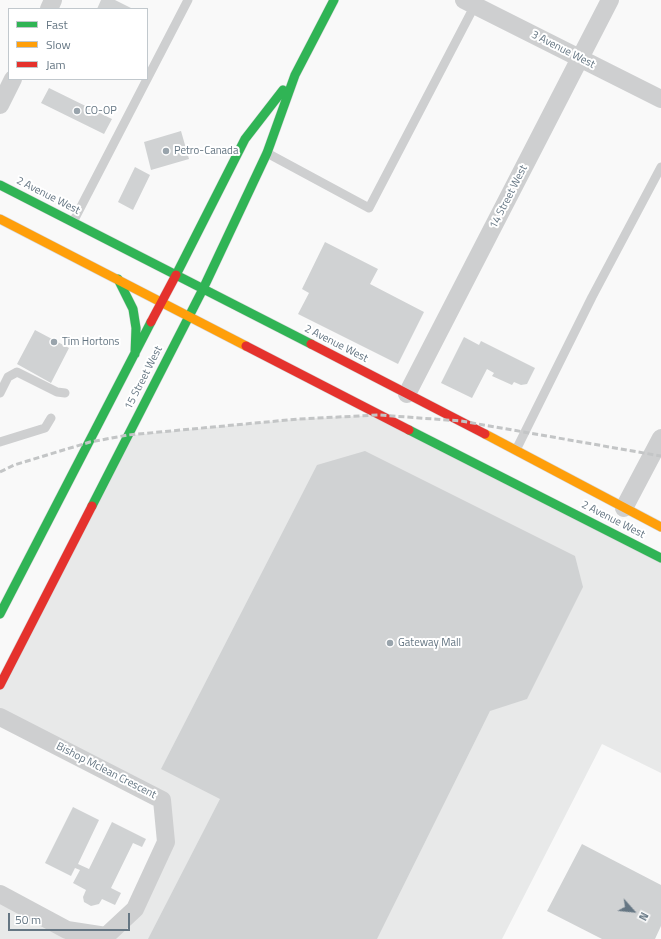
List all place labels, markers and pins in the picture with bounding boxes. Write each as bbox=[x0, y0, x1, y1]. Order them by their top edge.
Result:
place label: CO-OP bbox=[85, 104, 117, 118]
marker: CO-OP bbox=[72, 106, 82, 116]
place label: Petro-Canada bbox=[174, 144, 238, 158]
marker: Petro-Canada bbox=[161, 146, 171, 156]
place label: Tim Hortons bbox=[62, 335, 119, 349]
marker: Tim Hortons bbox=[49, 337, 59, 347]
place label: Gateway Mall bbox=[398, 636, 461, 650]
marker: Gateway Mall bbox=[385, 638, 395, 648]

